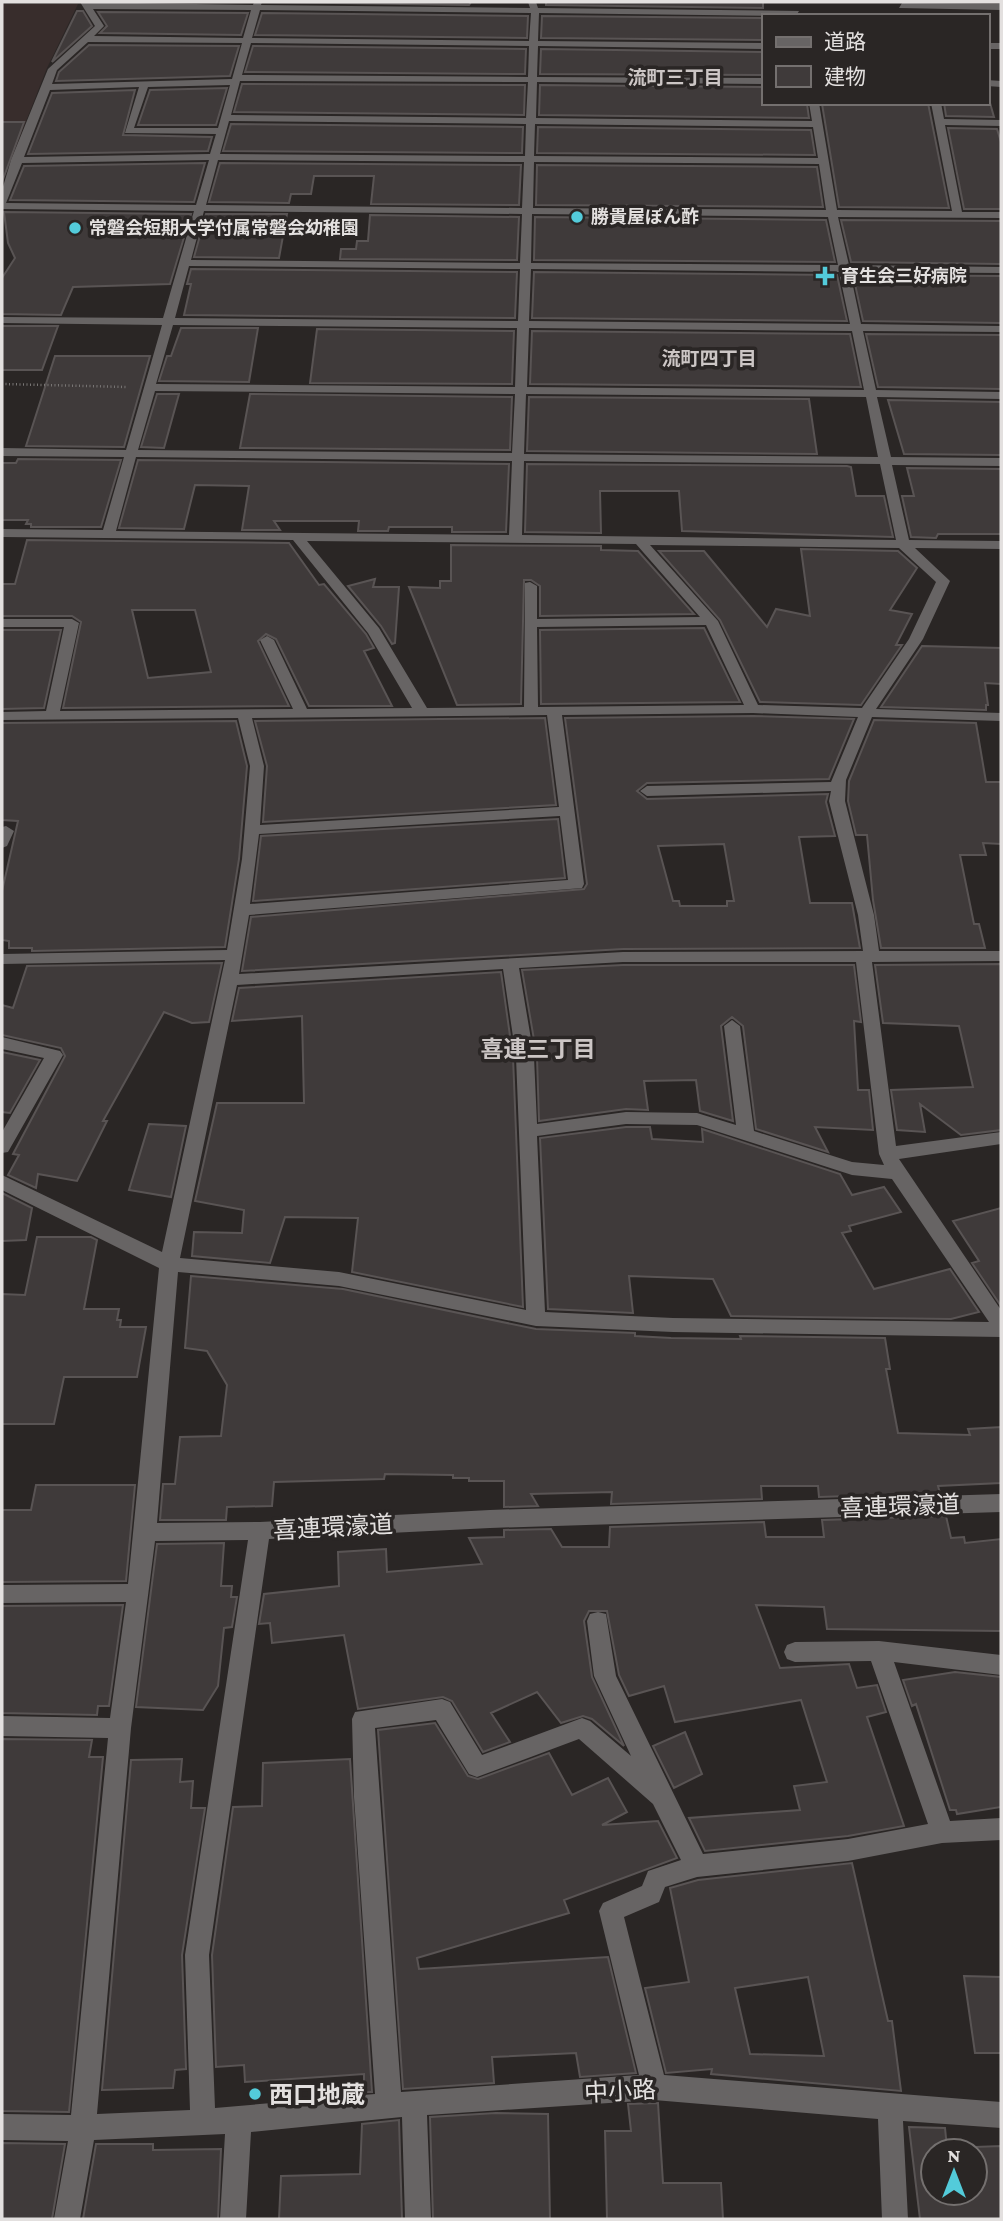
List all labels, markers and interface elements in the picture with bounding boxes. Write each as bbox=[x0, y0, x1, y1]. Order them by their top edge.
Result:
legend bbox=[762, 14, 989, 105]
text: 道路 bbox=[824, 30, 866, 54]
text: 建物 bbox=[824, 65, 866, 89]
district label: 流町三丁目 bbox=[627, 67, 723, 88]
place label: 勝貴屋ぽん酢 bbox=[591, 207, 699, 227]
marker: 勝貴屋ぽん酢 bbox=[569, 209, 585, 225]
place label: 常磐会短期大学付属常磐会幼稚園 bbox=[89, 218, 359, 238]
marker: 常磐会短期大学付属常磐会幼稚園 bbox=[67, 220, 83, 236]
marker: 育生会三好病院 bbox=[815, 266, 835, 286]
place label: 育生会三好病院 bbox=[841, 266, 967, 286]
district label: 流町四丁目 bbox=[661, 348, 757, 369]
district label: 喜連三丁目 bbox=[481, 1036, 596, 1062]
street label: 喜連環濠道 bbox=[840, 1490, 960, 1522]
street label: 喜連環濠道 bbox=[272, 1510, 394, 1544]
street label: 中小路 bbox=[583, 2076, 657, 2106]
place label: 西口地蔵 bbox=[269, 2081, 365, 2108]
marker: 西口地蔵 bbox=[247, 2086, 263, 2102]
north arrow bbox=[919, 2137, 989, 2207]
text: N bbox=[948, 2145, 961, 2166]

